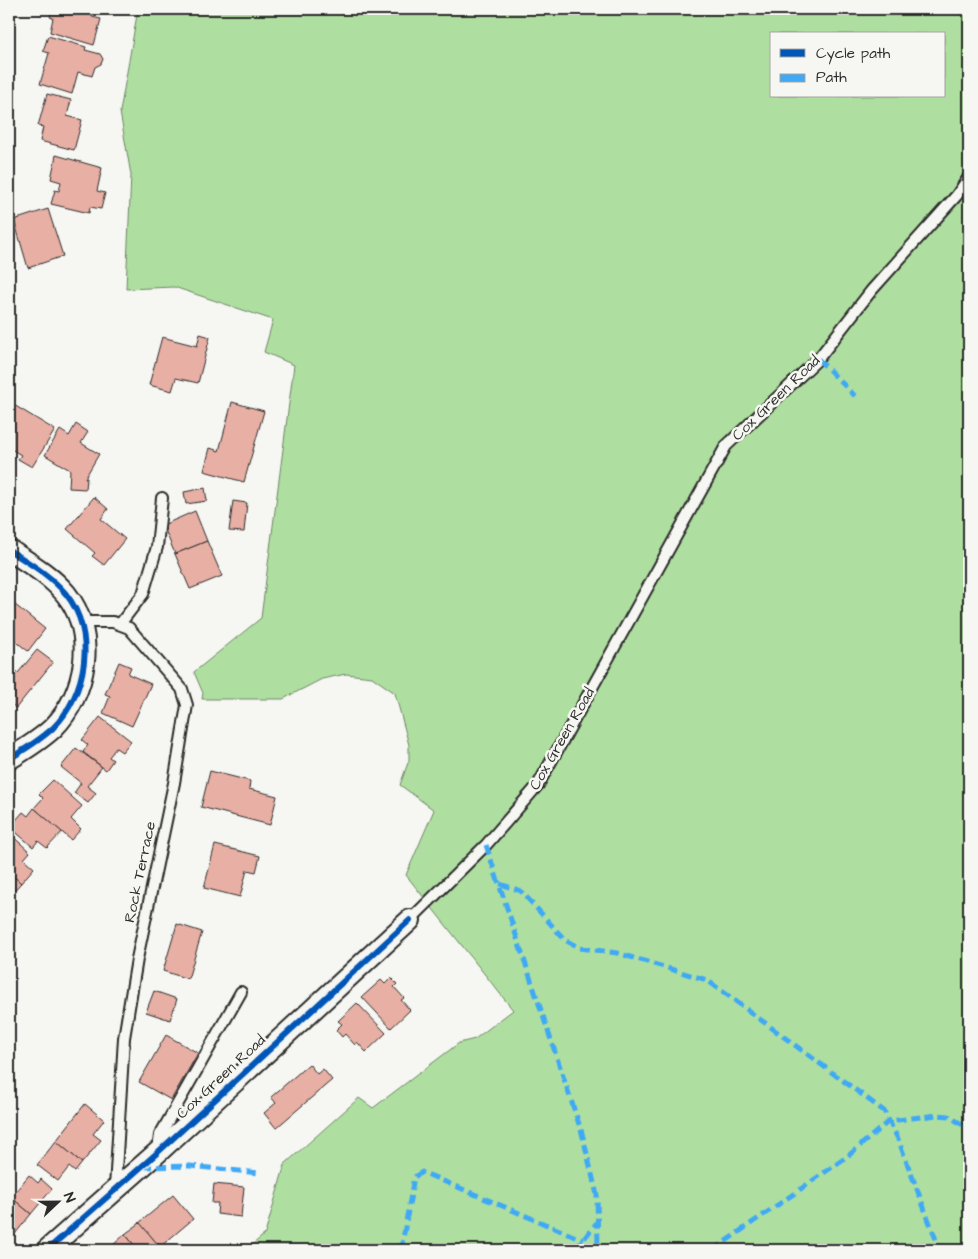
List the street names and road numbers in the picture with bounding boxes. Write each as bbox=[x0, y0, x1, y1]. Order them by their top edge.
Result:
street label: Cox Green Road bbox=[727, 350, 825, 445]
street label: Cox Green Road bbox=[524, 684, 600, 794]
street label: Rock Terrace bbox=[119, 819, 161, 925]
street label: Cox Green Road bbox=[172, 1030, 270, 1124]

